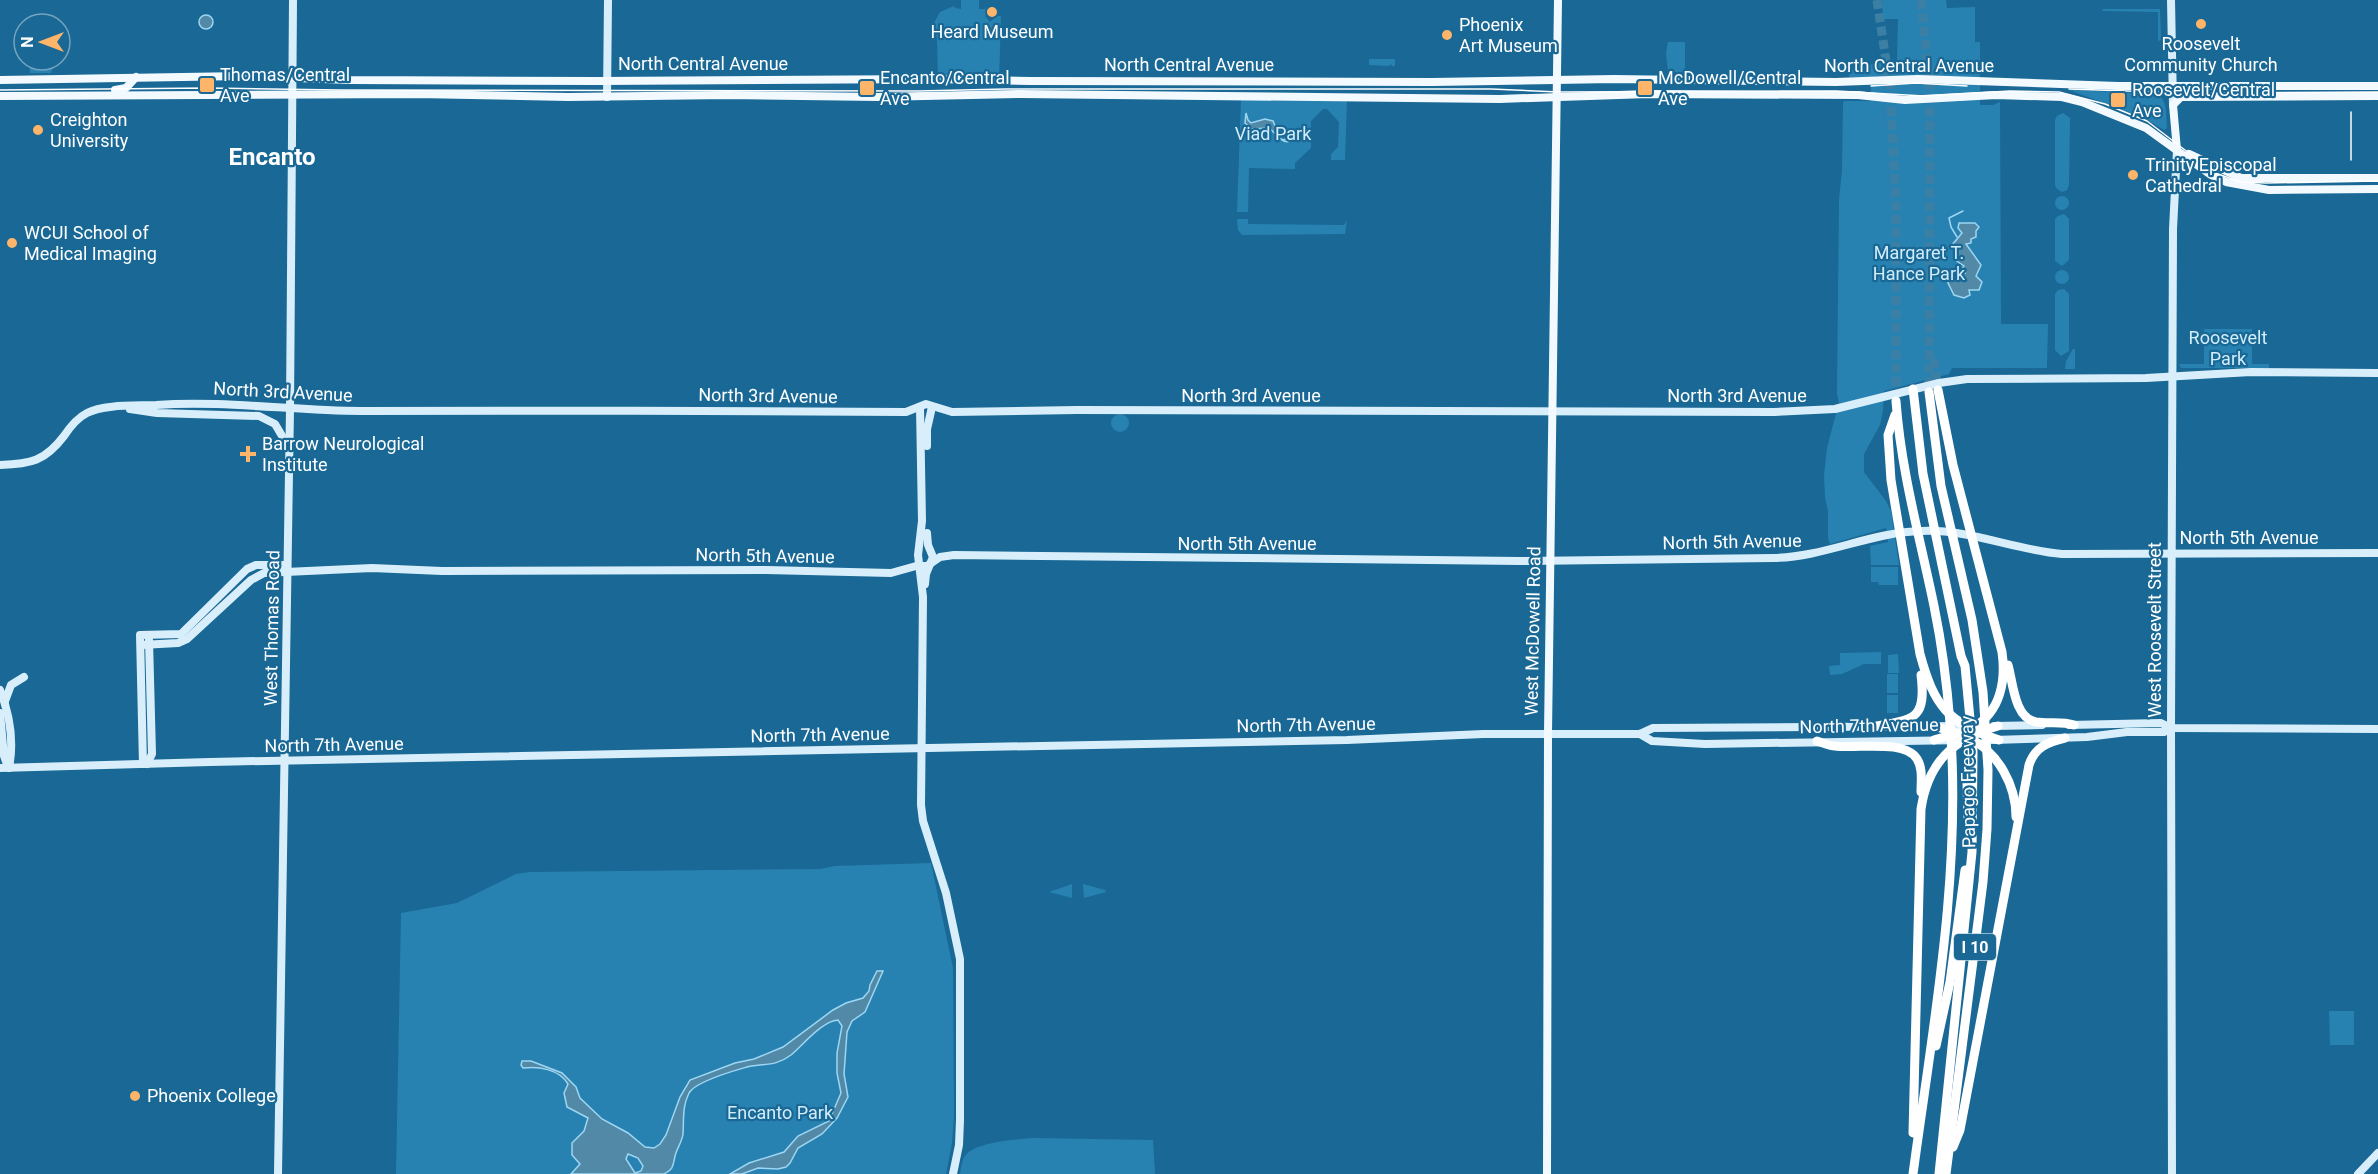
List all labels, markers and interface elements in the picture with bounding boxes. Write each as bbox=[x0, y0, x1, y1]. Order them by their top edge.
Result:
marker: Heard Museum bbox=[985, 5, 999, 19]
north arrow bbox=[12, 12, 72, 72]
place label: Phoenix Art Museum bbox=[1459, 14, 1558, 56]
marker: Roosevelt Community Church bbox=[2194, 17, 2208, 31]
place label: Heard Museum bbox=[931, 21, 1053, 42]
marker: Phoenix Art Museum bbox=[1440, 28, 1454, 42]
place label: Roosevelt Community Church bbox=[2124, 33, 2278, 75]
text: N bbox=[18, 36, 37, 48]
street label: North Central Avenue bbox=[618, 53, 788, 74]
street label: North Central Avenue bbox=[1104, 54, 1274, 75]
street label: North Central Avenue bbox=[1824, 55, 1994, 76]
place label: Thomas/Central Ave bbox=[220, 64, 350, 106]
place label: Encanto/Central Ave bbox=[880, 67, 1010, 109]
place label: McDowell/Central Ave bbox=[1658, 67, 1801, 109]
marker: Thomas/Central Ave bbox=[198, 76, 216, 94]
marker: Encanto/Central Ave bbox=[858, 79, 876, 97]
marker: McDowell/Central Ave bbox=[1636, 79, 1654, 97]
place label: Roosevelt/Central Ave bbox=[2132, 79, 2275, 121]
marker: Roosevelt/Central Ave bbox=[2109, 91, 2127, 109]
place label: Creighton University bbox=[50, 109, 129, 151]
marker: Creighton University bbox=[31, 123, 45, 137]
park label: Viad Park bbox=[1235, 123, 1312, 144]
district label: Encanto bbox=[228, 143, 316, 171]
place label: Trinity Episcopal Cathedral bbox=[2145, 154, 2277, 196]
marker: Trinity Episcopal Cathedral bbox=[2126, 168, 2140, 182]
place label: WCUI School of Medical Imaging bbox=[24, 222, 157, 264]
marker: WCUI School of Medical Imaging bbox=[5, 236, 19, 250]
park label: Margaret T. Hance Park bbox=[1873, 242, 1966, 284]
park label: Roosevelt Park bbox=[2189, 327, 2267, 369]
street label: North 3rd Avenue bbox=[213, 377, 353, 406]
street label: North 3rd Avenue bbox=[698, 384, 838, 407]
street label: North 3rd Avenue bbox=[1181, 385, 1321, 406]
street label: North 3rd Avenue bbox=[1667, 385, 1807, 406]
place label: Barrow Neurological Institute bbox=[262, 433, 425, 475]
marker: Barrow Neurological Institute bbox=[239, 445, 257, 463]
street label: North 5th Avenue bbox=[2179, 527, 2319, 548]
street label: North 5th Avenue bbox=[1662, 530, 1802, 553]
street label: North 5th Avenue bbox=[1177, 533, 1317, 554]
street label: West Roosevelt Street bbox=[2144, 542, 2165, 718]
street label: North 5th Avenue bbox=[695, 544, 835, 567]
street label: West McDowell Road bbox=[1521, 546, 1544, 716]
street label: West Thomas Road bbox=[260, 550, 283, 706]
street label: North 7th Avenue bbox=[1236, 713, 1376, 736]
street label: North 7th Avenue bbox=[1799, 714, 1939, 737]
street label: Papago Freeway bbox=[1956, 715, 1979, 848]
street label: North 7th Avenue bbox=[750, 723, 890, 746]
street label: North 7th Avenue bbox=[264, 733, 404, 756]
road number: I 10 bbox=[1954, 934, 1996, 960]
place label: Phoenix College bbox=[147, 1085, 276, 1106]
marker: Phoenix College bbox=[128, 1089, 142, 1103]
park label: Encanto Park bbox=[727, 1102, 834, 1123]

